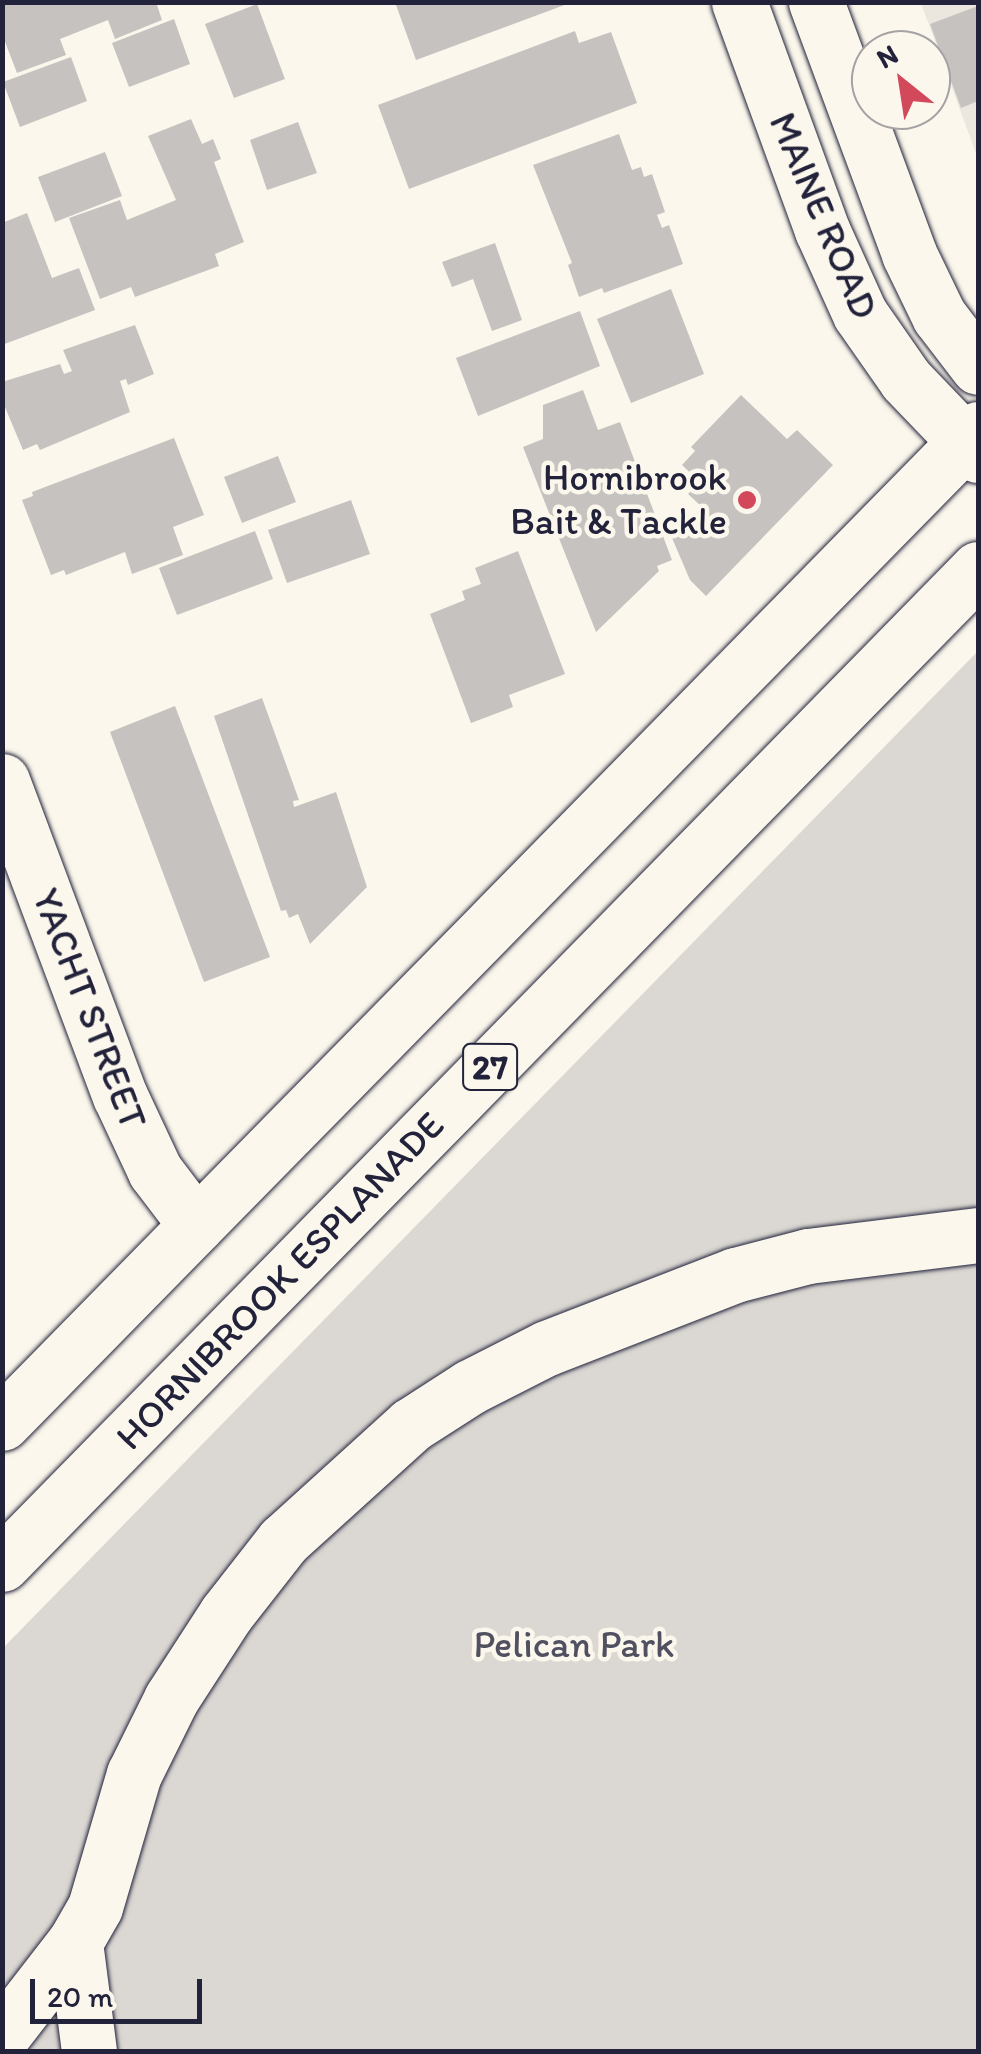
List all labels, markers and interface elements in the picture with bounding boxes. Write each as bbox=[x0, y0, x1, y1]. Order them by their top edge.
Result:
north arrow bbox=[851, 30, 951, 130]
text: N bbox=[870, 36, 904, 75]
street label: MAINE ROAD bbox=[759, 107, 887, 325]
place label: Hornibrook Bait & Tackle bbox=[514, 455, 727, 544]
marker: Hornibrook Bait & Tackle bbox=[736, 489, 758, 511]
street label: YACHT STREET bbox=[22, 882, 156, 1136]
road number: 27 bbox=[460, 1037, 520, 1097]
street label: HORNIBROOK ESPLANADE bbox=[107, 1103, 453, 1459]
park label: Pelican Park bbox=[473, 1622, 675, 1668]
scale bar bbox=[35, 1959, 208, 2021]
text: 20 m bbox=[47, 1978, 113, 2015]

